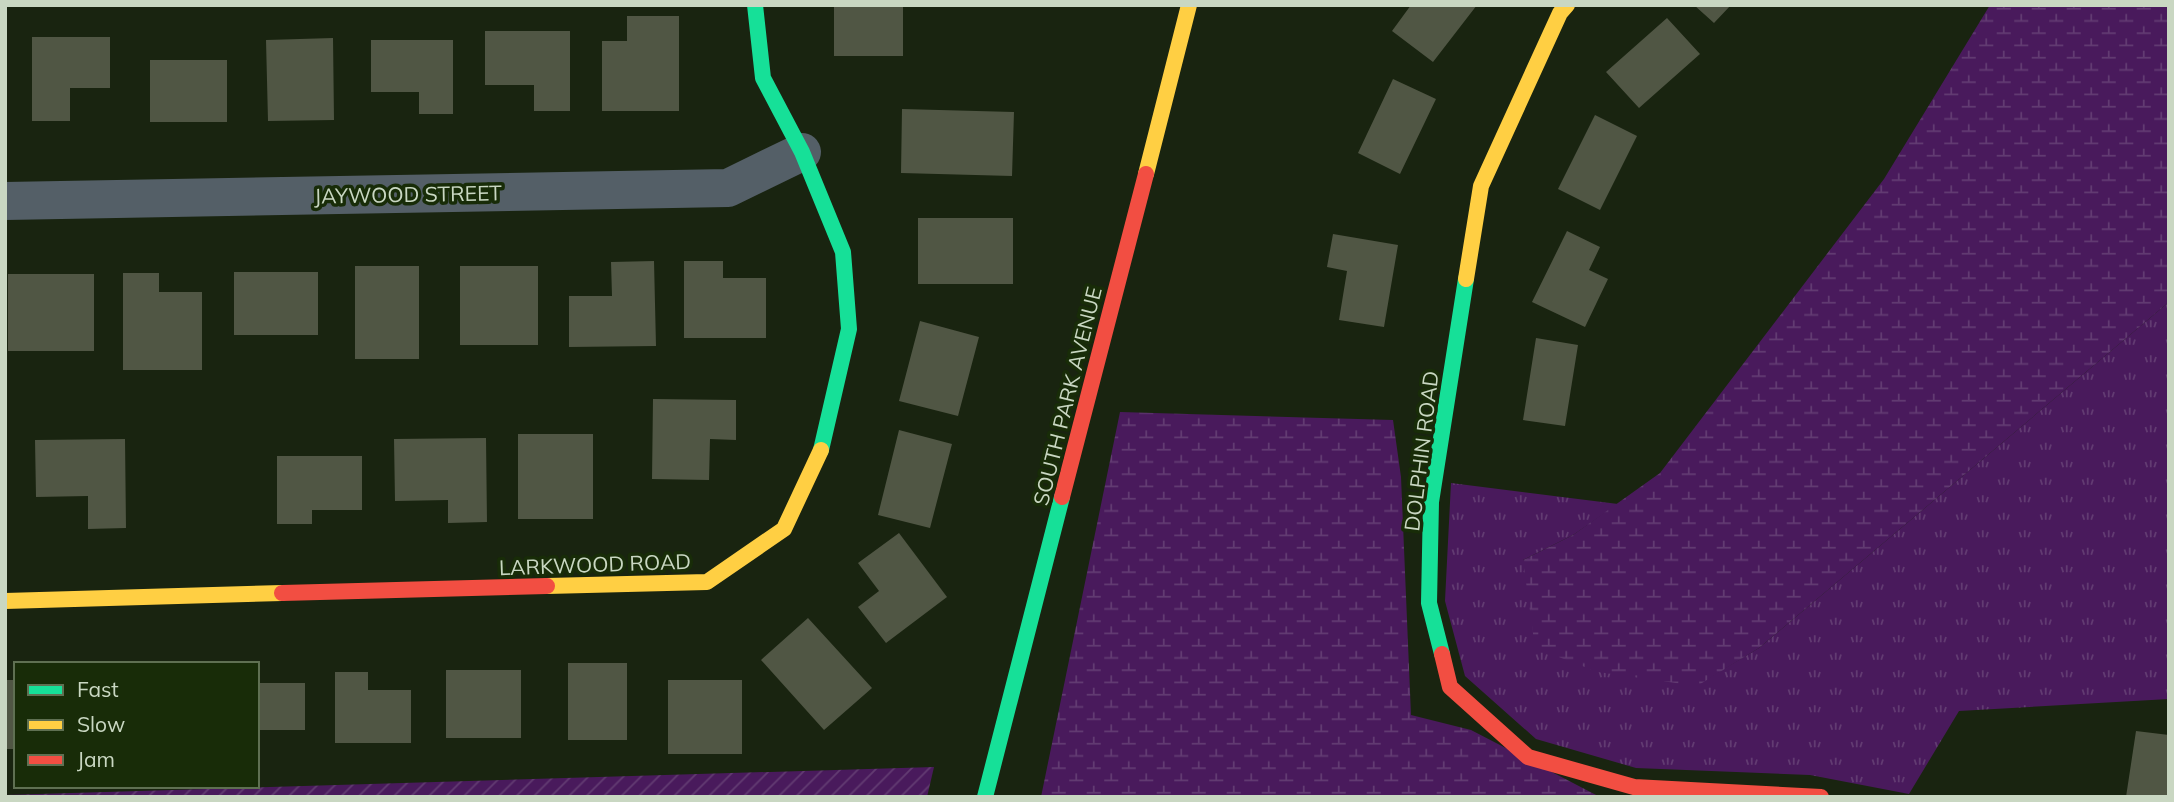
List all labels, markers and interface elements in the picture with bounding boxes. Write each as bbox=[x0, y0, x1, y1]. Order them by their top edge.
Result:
street label: JAYWOOD STREET bbox=[314, 179, 502, 209]
street label: SOUTH PARK AVENUE bbox=[1027, 284, 1107, 508]
street label: DOLPHIN ROAD bbox=[1398, 369, 1444, 533]
street label: LARKWOOD ROAD bbox=[499, 548, 691, 580]
legend bbox=[14, 662, 259, 788]
text: Fast bbox=[77, 676, 119, 702]
text: Slow bbox=[77, 711, 125, 737]
text: Jam bbox=[77, 746, 115, 772]

